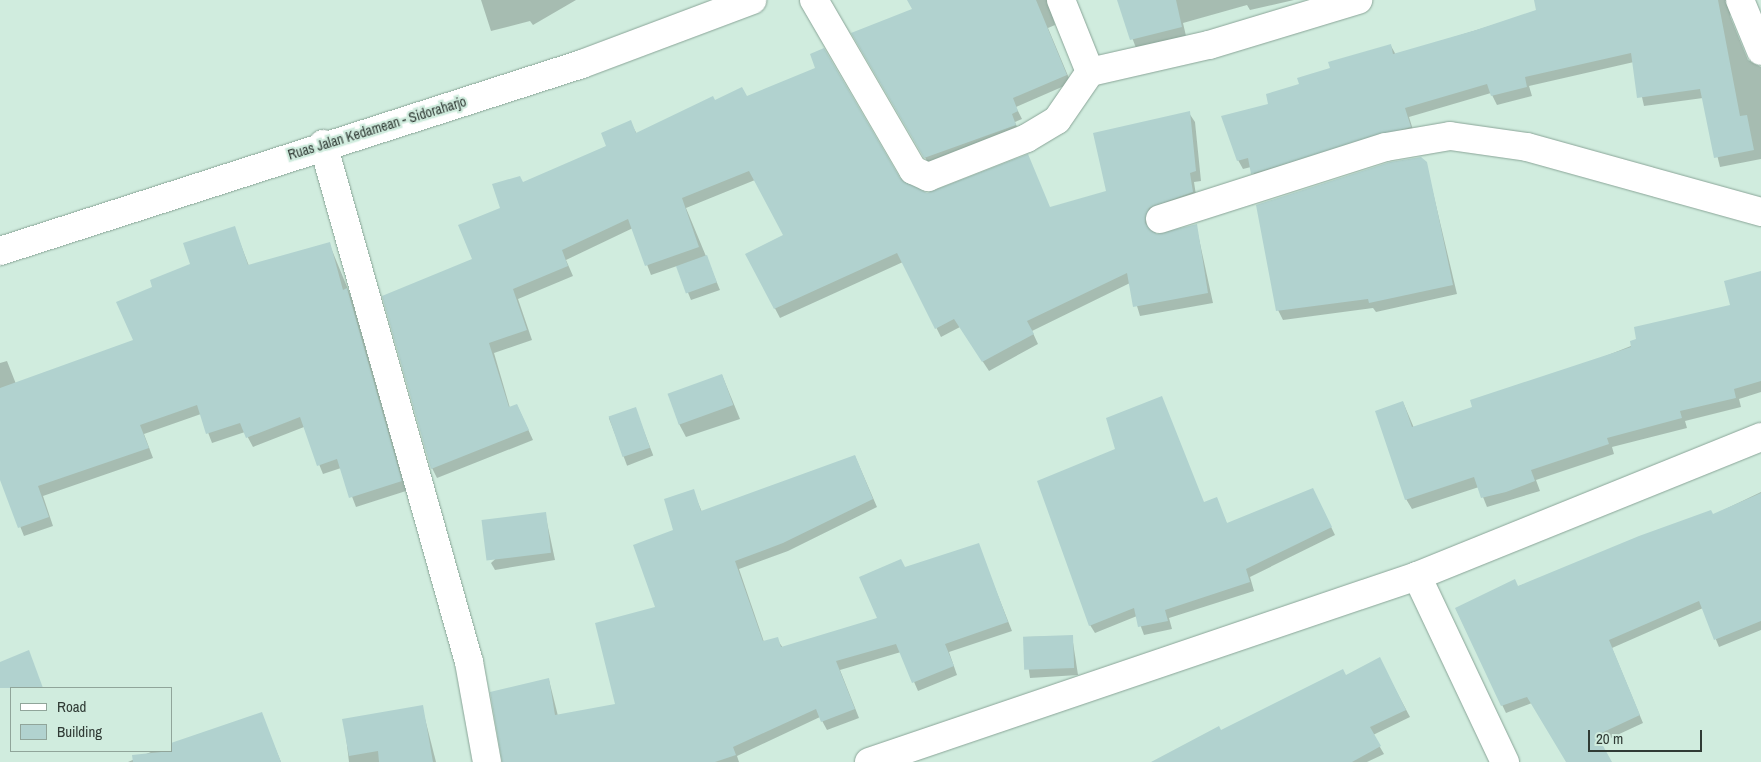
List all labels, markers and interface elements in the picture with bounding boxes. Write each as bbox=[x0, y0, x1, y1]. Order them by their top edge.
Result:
street label: Ruas Jalan Kedamean - Sidoraharjo bbox=[286, 93, 468, 163]
legend bbox=[10, 687, 172, 752]
text: Road bbox=[57, 696, 86, 717]
scale bar bbox=[1591, 720, 1705, 752]
text: Building bbox=[57, 721, 102, 742]
text: 20 m bbox=[1596, 728, 1623, 749]

